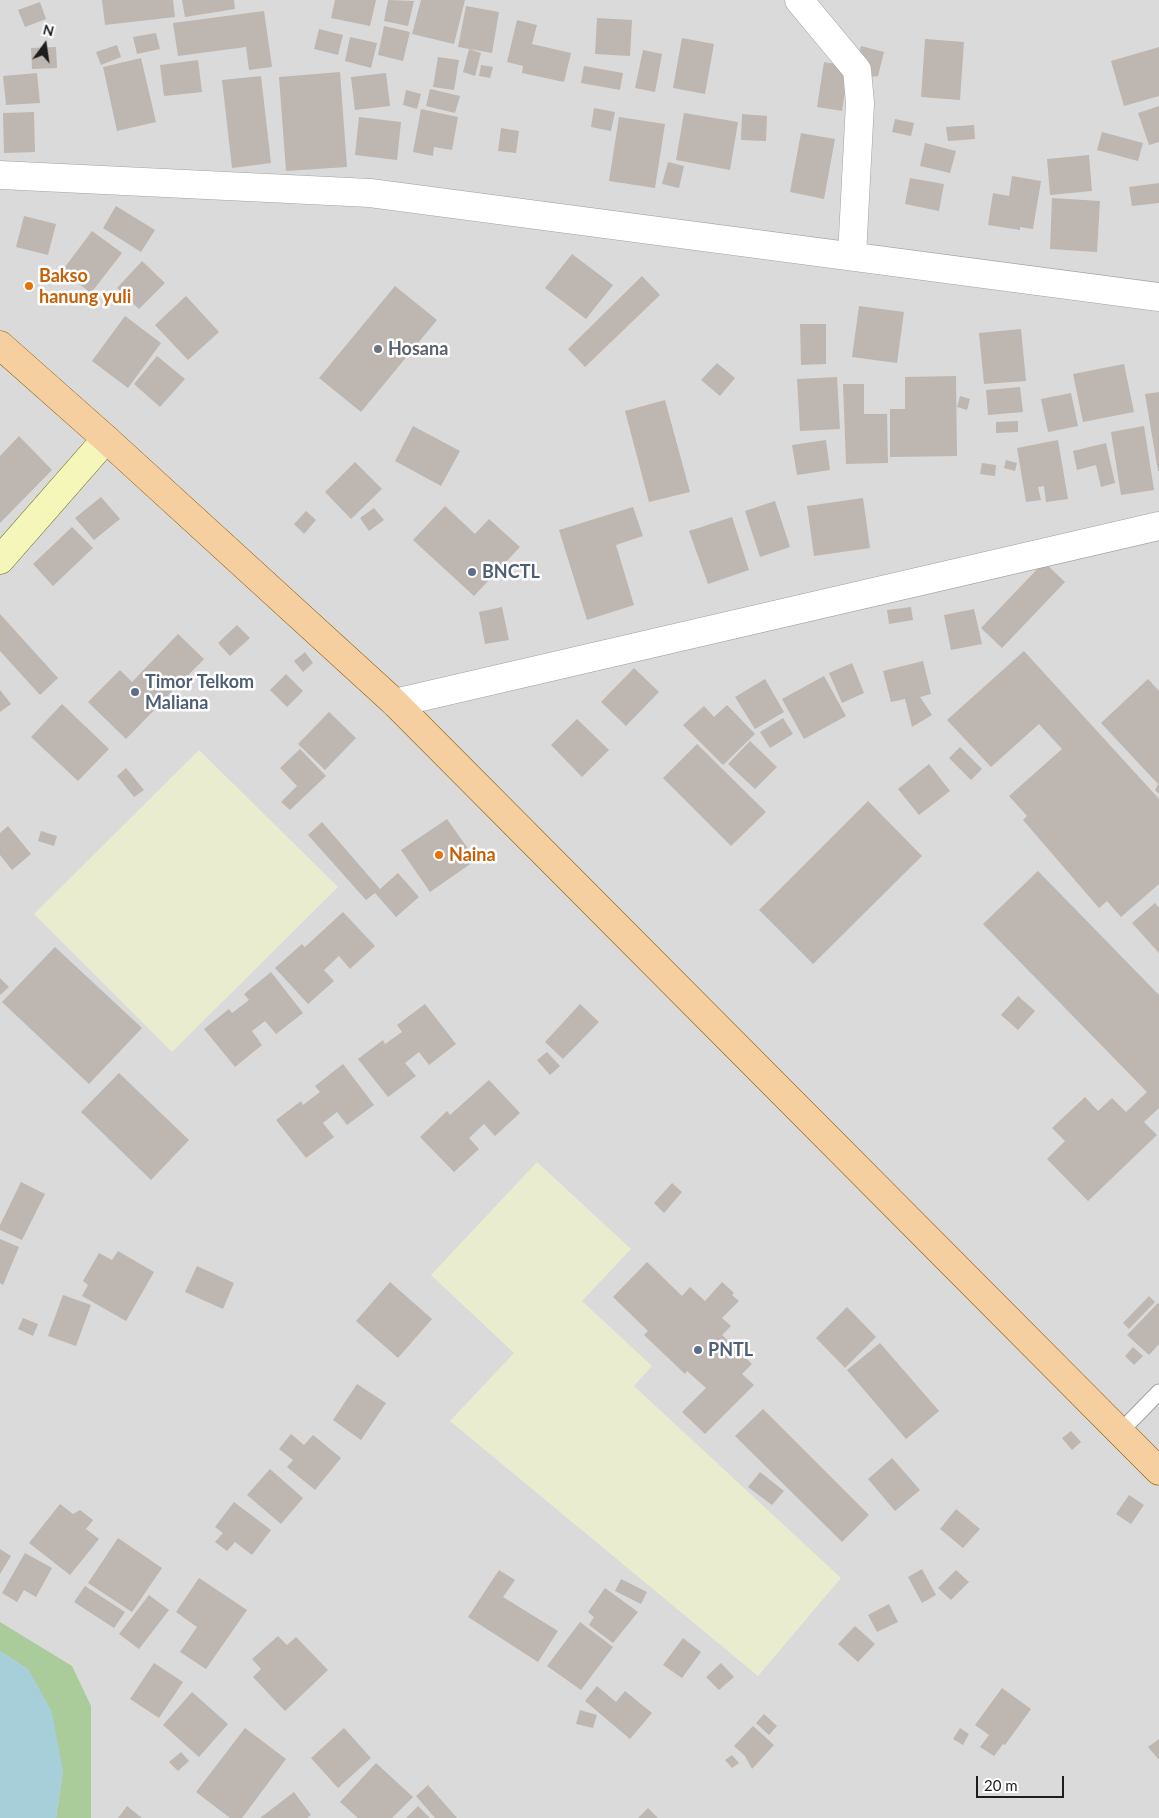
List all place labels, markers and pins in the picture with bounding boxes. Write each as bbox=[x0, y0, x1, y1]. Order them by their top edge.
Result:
place label: Bakso hanung yuli bbox=[39, 265, 131, 308]
marker: Bakso hanung yuli bbox=[23, 280, 35, 292]
place label: Hosana bbox=[388, 338, 448, 360]
marker: Hosana bbox=[372, 343, 384, 355]
place label: BNCTL bbox=[482, 561, 540, 583]
marker: BNCTL bbox=[466, 566, 478, 578]
place label: Timor Telkom Maliana bbox=[145, 671, 254, 714]
marker: Timor Telkom Maliana bbox=[129, 686, 141, 698]
place label: Naina bbox=[449, 844, 496, 866]
marker: Naina bbox=[433, 849, 445, 861]
place label: PNTL bbox=[708, 1339, 753, 1361]
marker: PNTL bbox=[692, 1344, 704, 1356]

